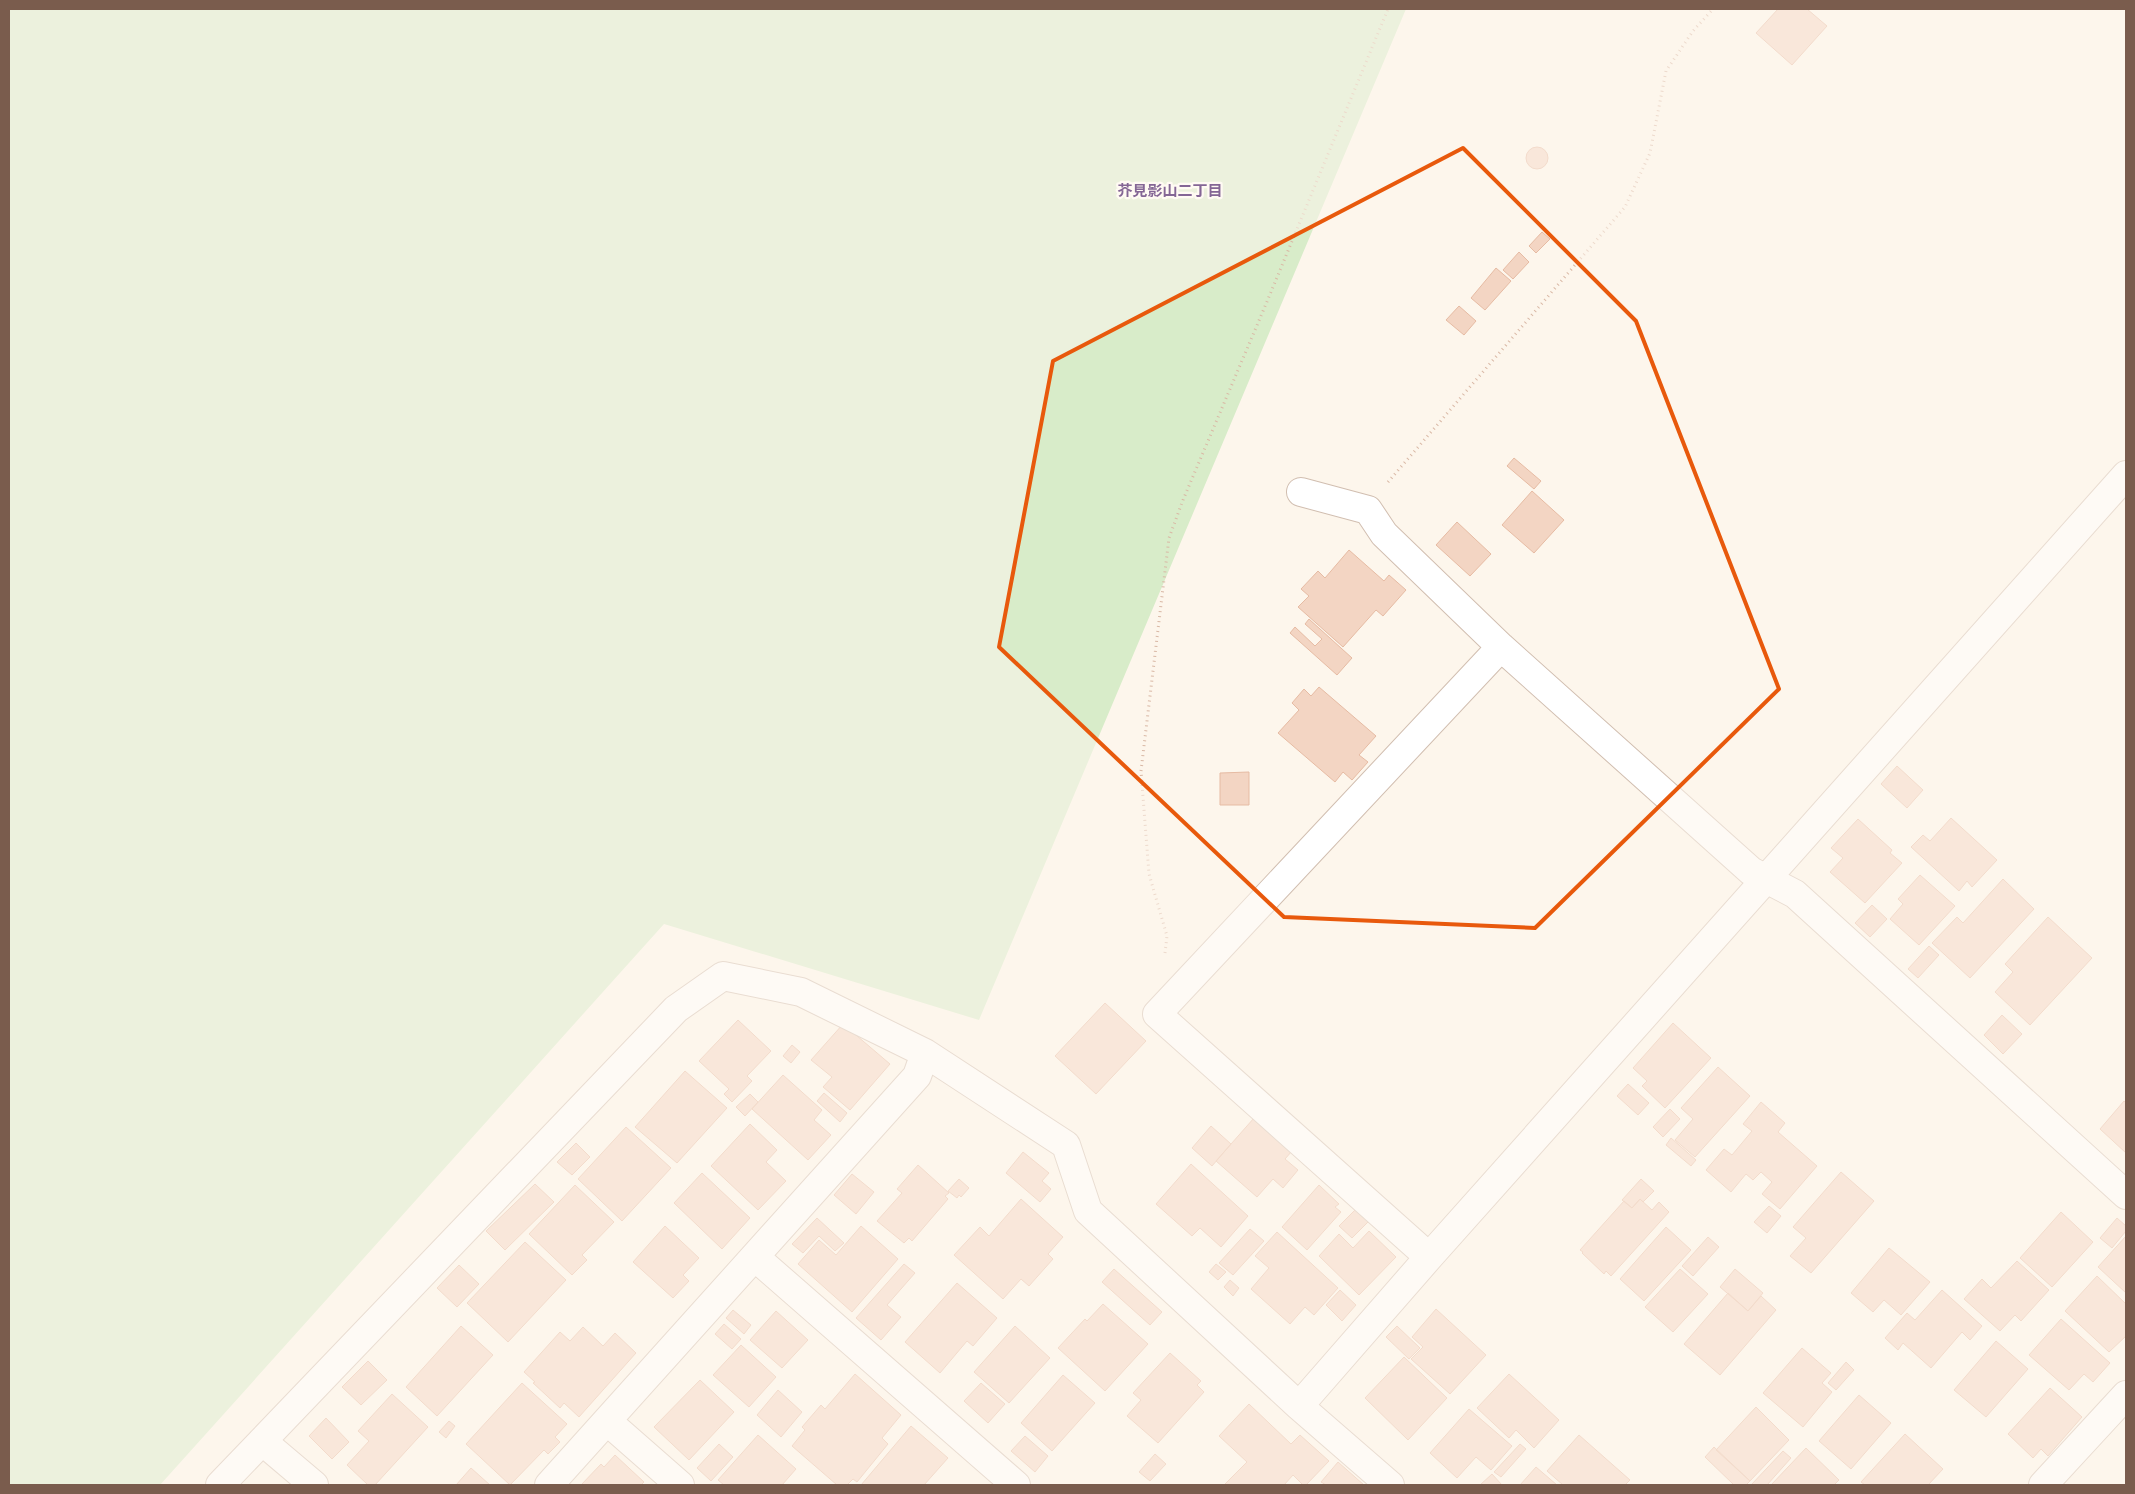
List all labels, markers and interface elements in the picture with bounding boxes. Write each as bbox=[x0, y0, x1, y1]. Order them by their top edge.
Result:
district label: 芥見影山二丁目 bbox=[1117, 181, 1223, 200]

